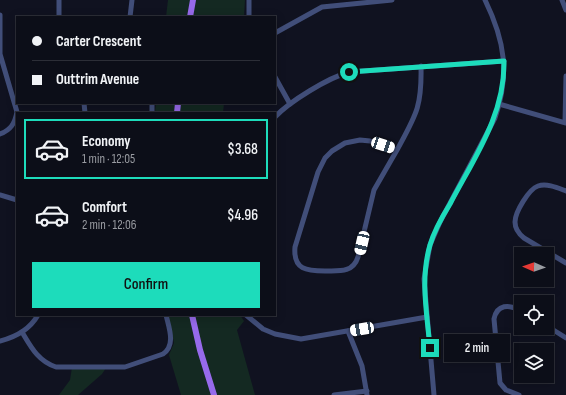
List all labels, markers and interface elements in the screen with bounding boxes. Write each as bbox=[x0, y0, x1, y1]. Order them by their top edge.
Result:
text: Carter Crescent bbox=[56, 32, 141, 51]
route start bbox=[340, 63, 358, 81]
text: Outtrim Avenue bbox=[56, 70, 139, 89]
icon: car bbox=[34, 131, 70, 167]
text: Economy bbox=[82, 132, 131, 151]
car bbox=[370, 136, 396, 154]
text: $3.68 bbox=[227, 140, 258, 159]
text: 1 min · 12:05 bbox=[82, 151, 135, 167]
icon: car bbox=[34, 197, 70, 233]
text: Comfort bbox=[82, 198, 127, 217]
text: $4.96 bbox=[227, 206, 258, 225]
text: 2 min · 12:06 bbox=[82, 217, 136, 233]
car bbox=[353, 230, 371, 256]
north arrow bbox=[514, 247, 554, 287]
map controls bbox=[514, 247, 554, 383]
button: Confirm bbox=[32, 262, 260, 308]
button: locate bbox=[514, 295, 554, 335]
car bbox=[349, 321, 375, 337]
callout: 2 min bbox=[444, 334, 510, 362]
route end bbox=[421, 339, 439, 357]
text: 2 min bbox=[465, 340, 489, 356]
button: layers bbox=[514, 343, 554, 383]

